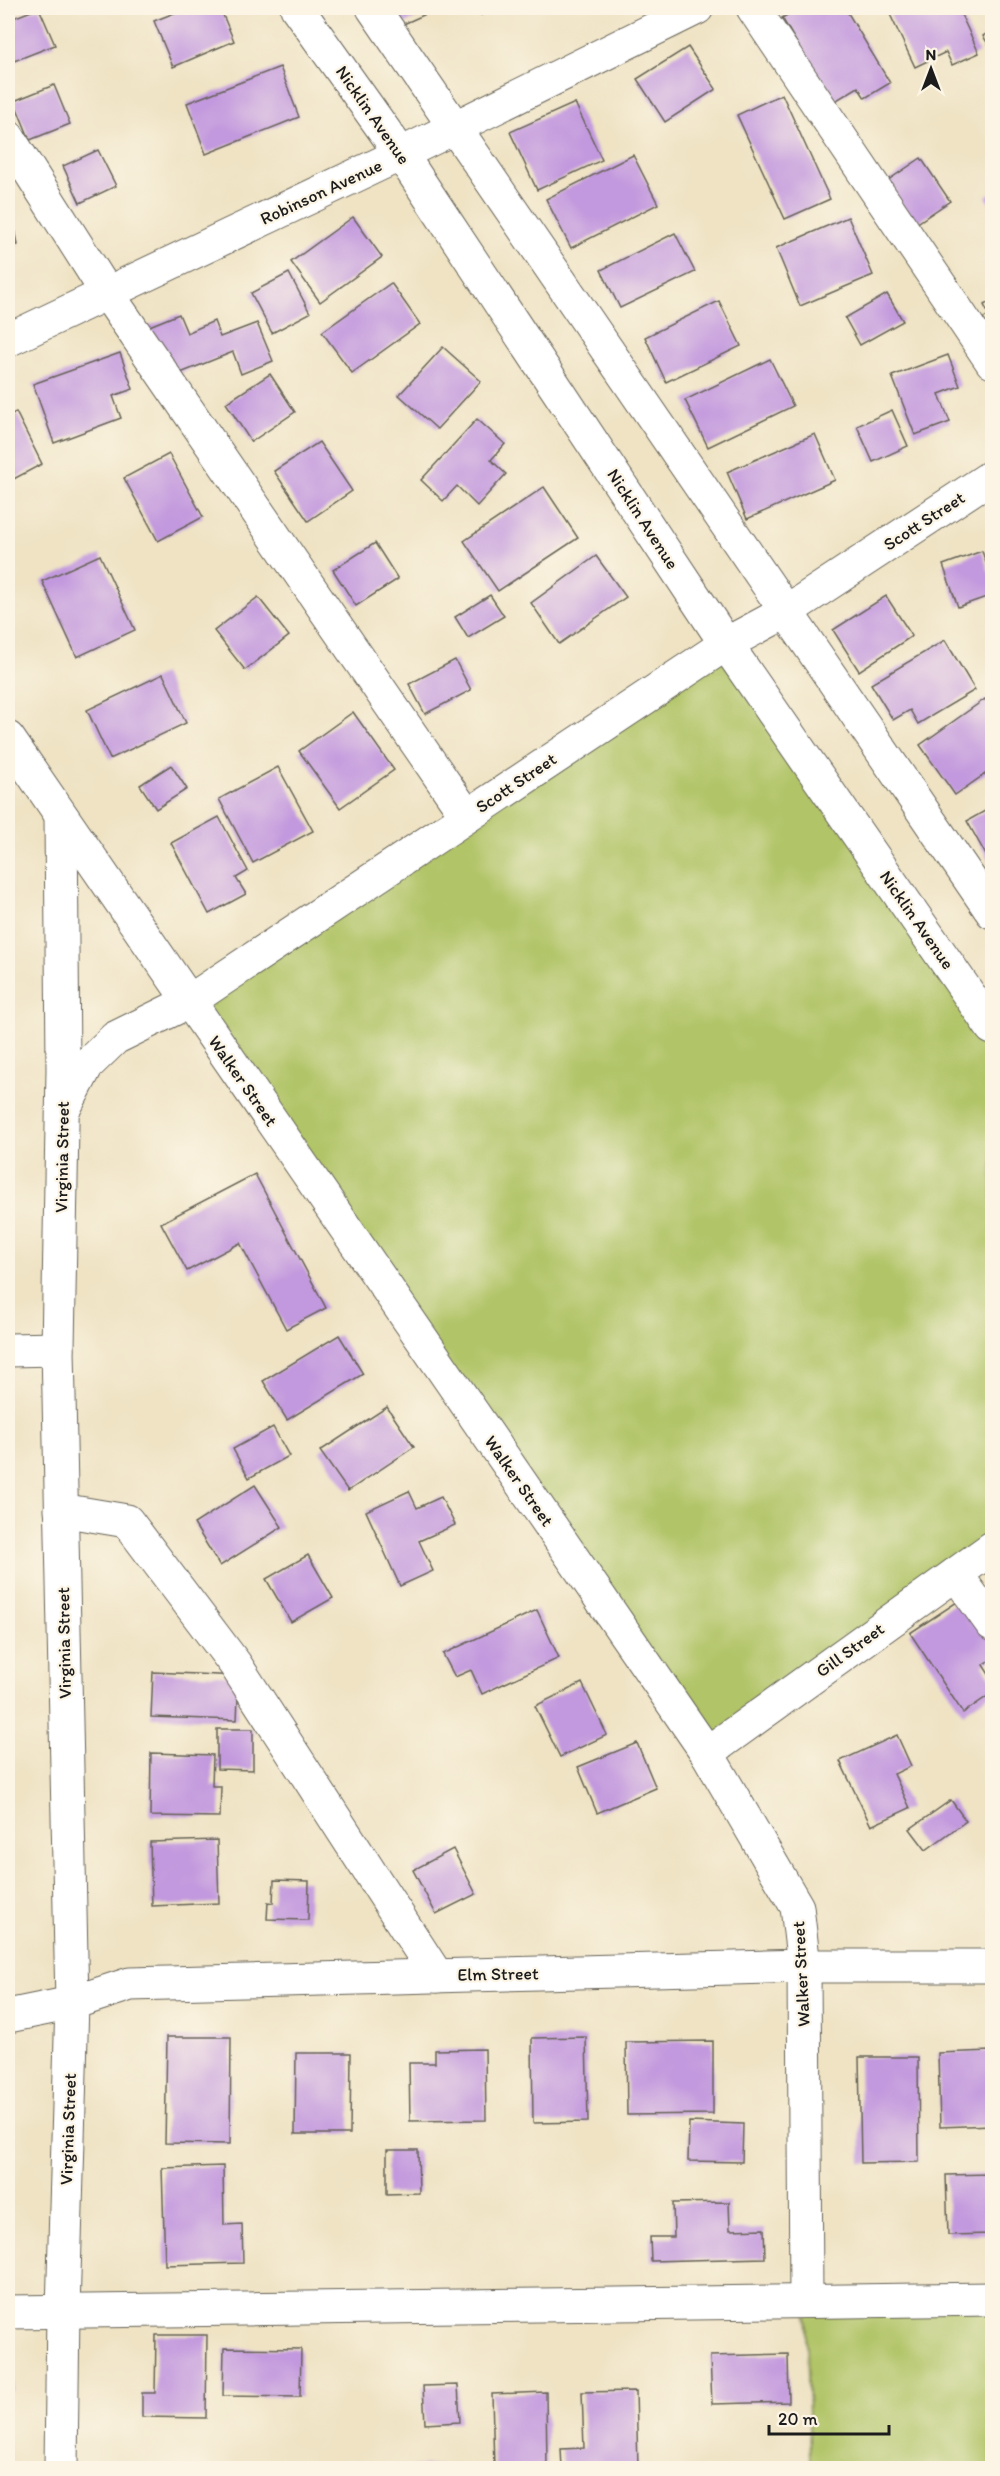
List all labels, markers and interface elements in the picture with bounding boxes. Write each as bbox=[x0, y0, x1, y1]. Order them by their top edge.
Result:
north arrow bbox=[901, 39, 961, 99]
text: N bbox=[926, 45, 936, 64]
street label: Nicklin Avenue bbox=[331, 61, 415, 169]
street label: Robinson Avenue bbox=[256, 154, 386, 230]
street label: Nicklin Avenue bbox=[602, 465, 684, 573]
street label: Scott Street bbox=[879, 486, 969, 555]
street label: Scott Street bbox=[471, 748, 561, 818]
street label: Nicklin Avenue bbox=[875, 866, 959, 974]
street label: Walker Street bbox=[204, 1031, 282, 1131]
street label: Virginia Street bbox=[50, 1101, 74, 1213]
street label: Walker Street bbox=[480, 1431, 558, 1531]
street label: Virginia Street bbox=[52, 1587, 76, 1699]
street label: Gill Street bbox=[812, 1618, 889, 1682]
street label: Walker Street bbox=[787, 1920, 815, 2027]
street label: Elm Street bbox=[457, 1962, 539, 1986]
street label: Virginia Street bbox=[55, 2072, 81, 2185]
scale bar bbox=[769, 2398, 889, 2436]
text: 20 m bbox=[778, 2408, 818, 2430]

